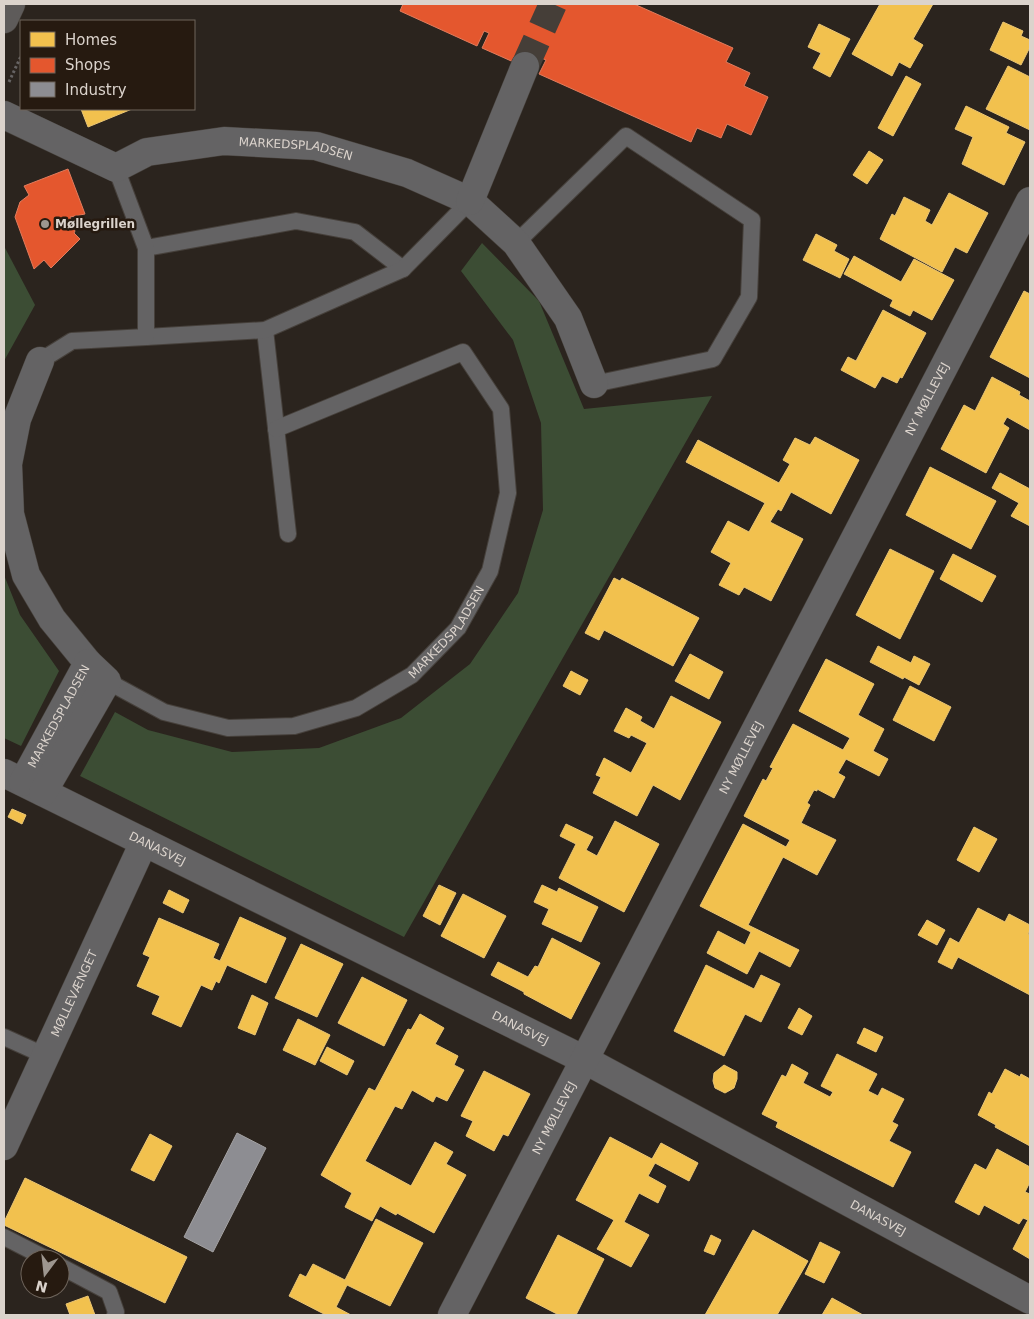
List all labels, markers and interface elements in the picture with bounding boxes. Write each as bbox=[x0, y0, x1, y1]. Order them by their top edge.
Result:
legend bbox=[20, 20, 195, 110]
text: Homes bbox=[65, 31, 117, 49]
text: Shops bbox=[65, 56, 111, 74]
text: Industry bbox=[65, 81, 127, 99]
street label: MARKEDSPLADSEN bbox=[238, 135, 354, 163]
place label: Møllegrillen bbox=[55, 217, 135, 231]
marker: Møllegrillen bbox=[39, 218, 51, 230]
street label: NY MØLLEVEJ bbox=[903, 360, 952, 438]
street label: MARKEDSPLADSEN bbox=[406, 583, 487, 681]
street label: MARKEDSPLADSEN bbox=[25, 662, 93, 770]
street label: NY MØLLEVEJ bbox=[717, 719, 766, 796]
street label: DANASVEJ bbox=[127, 829, 188, 869]
street label: MØLLEVÆNGET bbox=[48, 947, 101, 1039]
street label: DANASVEJ bbox=[490, 1008, 551, 1048]
street label: NY MØLLEVEJ bbox=[530, 1079, 579, 1157]
street label: DANASVEJ bbox=[848, 1197, 908, 1239]
north arrow bbox=[20, 1249, 70, 1299]
text: N bbox=[34, 1277, 49, 1296]

